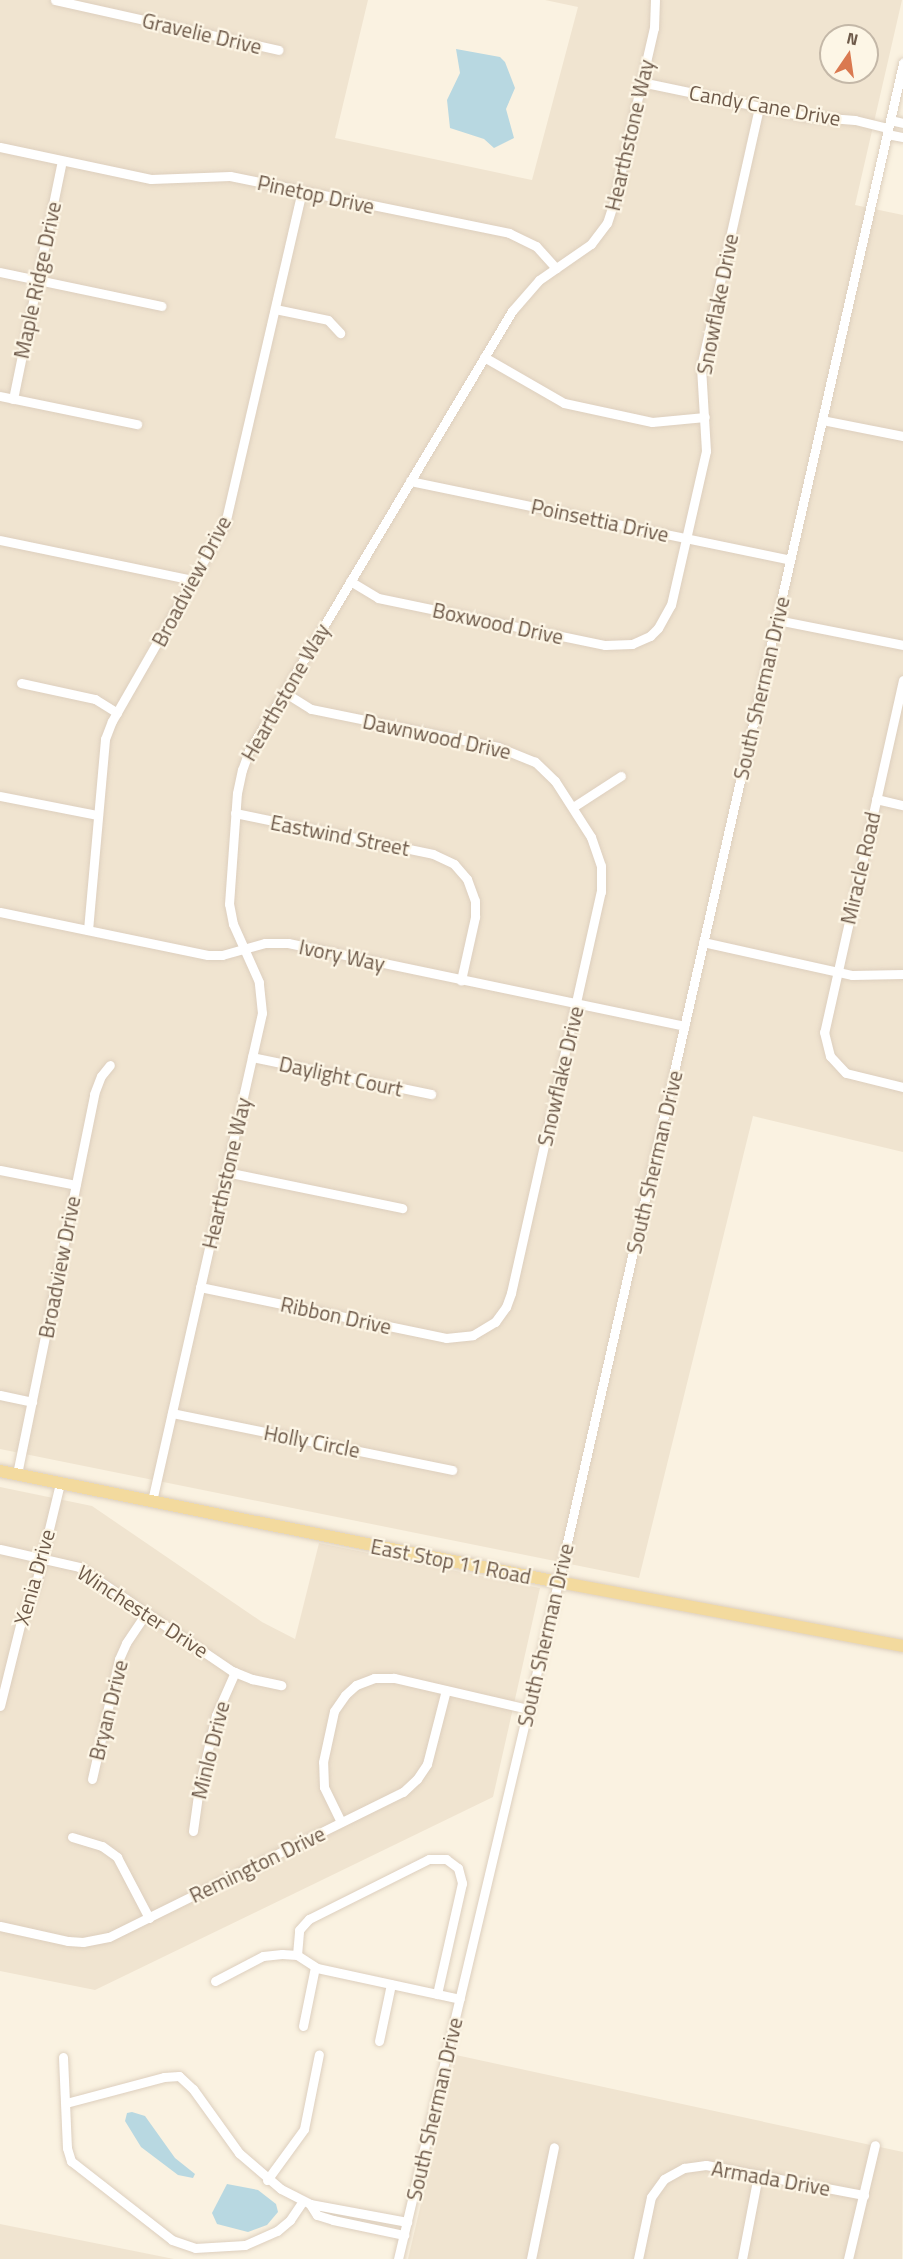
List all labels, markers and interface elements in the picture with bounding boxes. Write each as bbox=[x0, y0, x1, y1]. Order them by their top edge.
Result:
street label: Gravelie Drive bbox=[140, 7, 264, 59]
north arrow bbox=[819, 24, 879, 84]
text: N bbox=[844, 25, 861, 51]
street label: Hearthstone Way bbox=[599, 57, 659, 213]
street label: Candy Cane Drive bbox=[687, 79, 843, 131]
street label: Pinetop Drive bbox=[255, 169, 377, 219]
street label: Maple Ridge Drive bbox=[8, 199, 66, 361]
street label: Snowflake Drive bbox=[691, 231, 743, 377]
street label: Poinsettia Drive bbox=[529, 493, 671, 547]
street label: Broadview Drive bbox=[146, 511, 236, 651]
street label: South Sherman Drive bbox=[728, 594, 794, 782]
street label: Boxwood Drive bbox=[430, 597, 566, 649]
street label: Hearthstone Way bbox=[235, 619, 335, 765]
street label: Dawnwood Drive bbox=[361, 708, 513, 764]
street label: Eastwind Street bbox=[268, 809, 412, 861]
street label: Miracle Road bbox=[835, 809, 885, 927]
street label: Ivory Way bbox=[297, 934, 387, 976]
street label: Snowflake Drive bbox=[532, 1004, 588, 1148]
street label: Daylight Court bbox=[277, 1051, 405, 1101]
street label: South Sherman Drive bbox=[621, 1068, 687, 1256]
street label: Hearthstone Way bbox=[196, 1095, 256, 1251]
street label: Broadview Drive bbox=[33, 1194, 85, 1340]
street label: Ribbon Drive bbox=[278, 1291, 394, 1339]
street label: Holly Circle bbox=[262, 1419, 362, 1463]
street label: Xenia Drive bbox=[8, 1526, 60, 1628]
street label: East Stop 11 Road bbox=[369, 1533, 533, 1589]
street label: South Sherman Drive bbox=[512, 1541, 578, 1729]
street label: Winchester Drive bbox=[73, 1559, 213, 1663]
street label: Bryan Drive bbox=[83, 1657, 133, 1763]
street label: Minlo Drive bbox=[186, 1698, 234, 1802]
street label: Remington Drive bbox=[185, 1820, 329, 1908]
street label: South Sherman Drive bbox=[401, 2015, 467, 2203]
street label: Armada Drive bbox=[710, 2155, 832, 2201]

